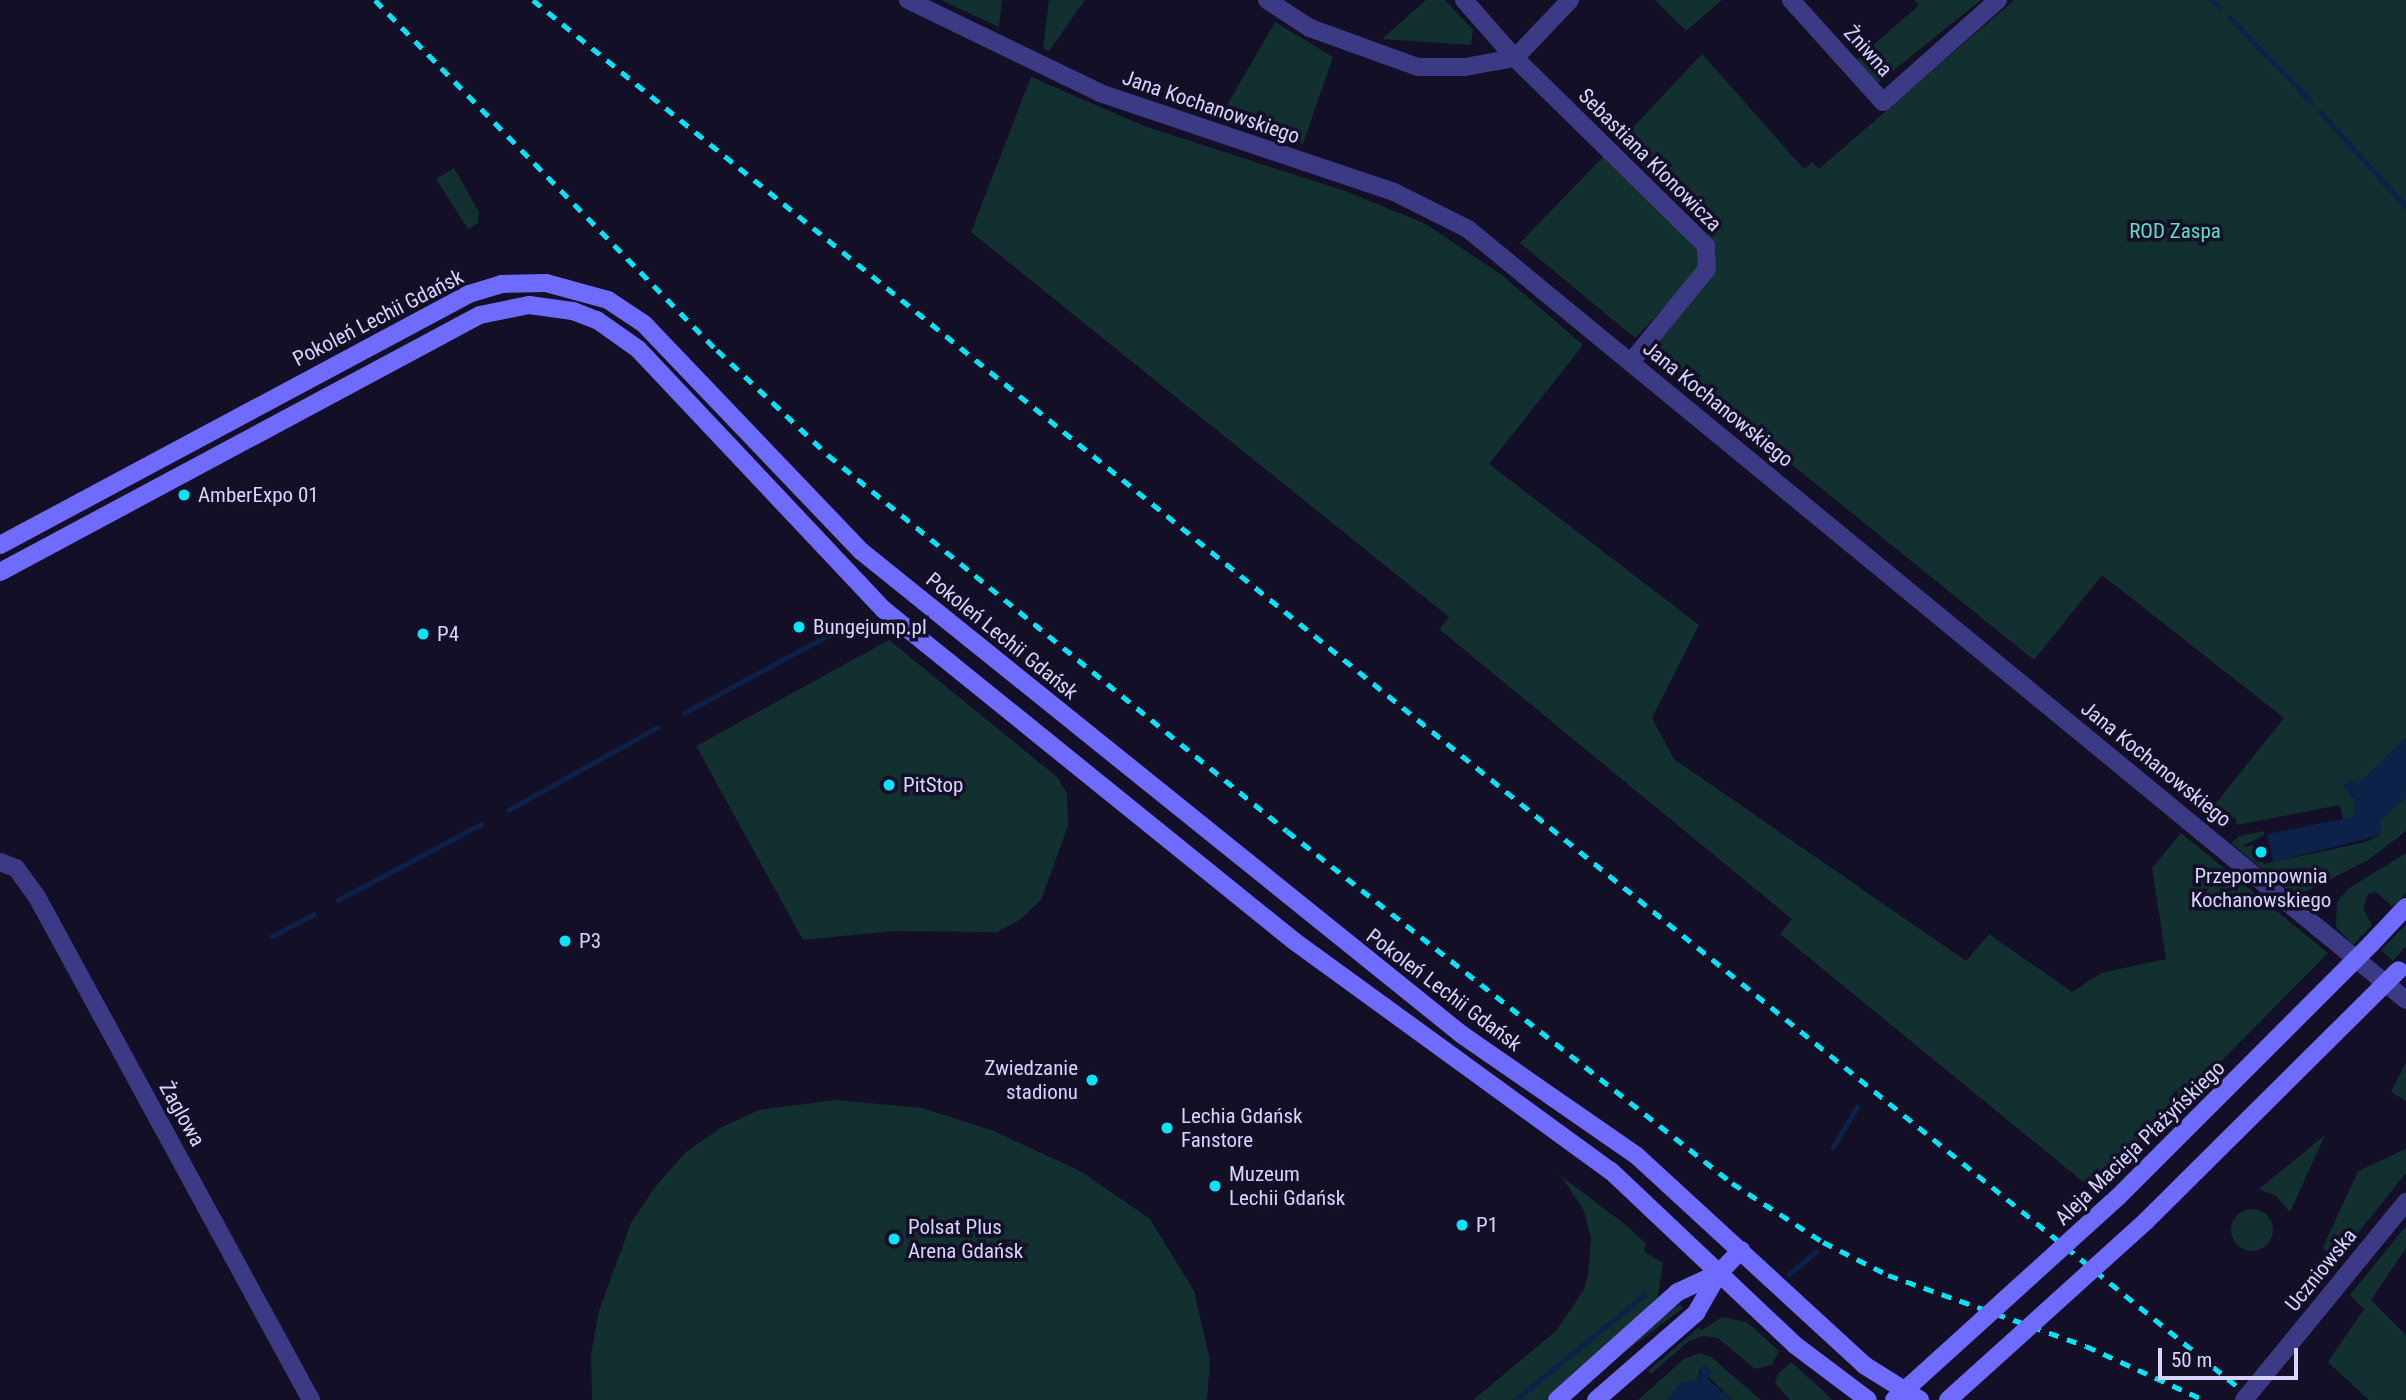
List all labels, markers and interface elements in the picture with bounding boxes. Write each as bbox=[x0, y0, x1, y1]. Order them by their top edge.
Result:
street label: Żniwna bbox=[1839, 20, 1897, 82]
street label: Jana Kochanowskiego bbox=[1119, 65, 1303, 149]
street label: Sebastiana Klonowicza bbox=[1573, 83, 1727, 237]
park label: ROD Zaspa bbox=[2129, 218, 2221, 244]
street label: Pokoleń Lechii Gdańsk bbox=[289, 264, 467, 372]
street label: Jana Kochanowskiego bbox=[1638, 336, 1798, 472]
place label: AmberExpo 01 bbox=[198, 482, 319, 508]
marker: AmberExpo 01 bbox=[176, 487, 192, 503]
street label: Pokoleń Lechii Gdańsk bbox=[921, 567, 1083, 705]
place label: Bungejump.pl bbox=[813, 614, 927, 640]
marker: Bungejump.pl bbox=[791, 619, 807, 635]
place label: P4 bbox=[437, 621, 459, 647]
marker: P4 bbox=[415, 626, 431, 642]
street label: Jana Kochanowskiego bbox=[2076, 696, 2236, 832]
place label: PitStop bbox=[903, 772, 963, 798]
marker: PitStop bbox=[881, 777, 897, 793]
marker: Przepompownia Kochanowskiego bbox=[2253, 844, 2269, 860]
place label: Przepompownia Kochanowskiego bbox=[2191, 863, 2331, 913]
street label: Pokoleń Lechii Gdańsk bbox=[1361, 923, 1527, 1057]
place label: P3 bbox=[579, 928, 601, 954]
marker: P3 bbox=[557, 933, 573, 949]
place label: Zwiedzanie stadionu bbox=[984, 1055, 1078, 1105]
street label: Aleja Macieja Płażyńskiego bbox=[2050, 1055, 2230, 1231]
marker: Zwiedzanie stadionu bbox=[1084, 1072, 1100, 1088]
street label: Żaglowa bbox=[154, 1077, 210, 1151]
place label: Lechia Gdańsk Fanstore bbox=[1181, 1103, 1302, 1153]
marker: Lechia Gdańsk Fanstore bbox=[1159, 1120, 1175, 1136]
place label: Muzeum Lechii Gdańsk bbox=[1229, 1161, 1345, 1211]
marker: Muzeum Lechii Gdańsk bbox=[1207, 1178, 1223, 1194]
place label: P1 bbox=[1476, 1212, 1498, 1238]
place label: Polsat Plus Arena Gdańsk bbox=[908, 1214, 1023, 1264]
marker: P1 bbox=[1454, 1217, 1470, 1233]
street label: Uczniowska bbox=[2280, 1224, 2362, 1316]
marker: Polsat Plus Arena Gdańsk bbox=[886, 1231, 902, 1247]
scale bar bbox=[2161, 1334, 2301, 1378]
text: 50 m bbox=[2171, 1348, 2212, 1372]

